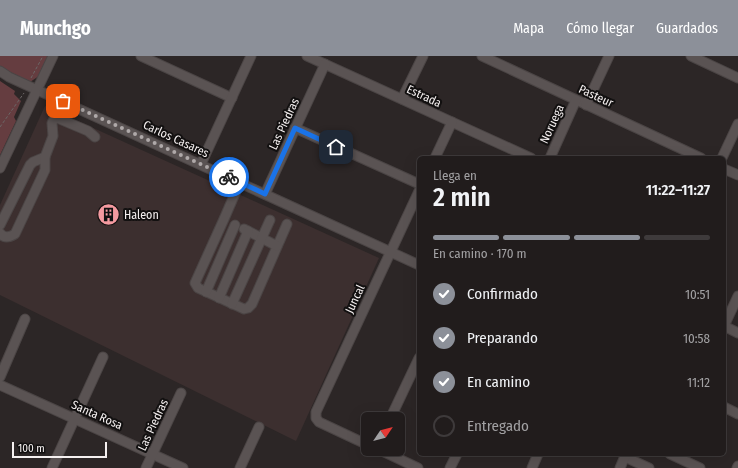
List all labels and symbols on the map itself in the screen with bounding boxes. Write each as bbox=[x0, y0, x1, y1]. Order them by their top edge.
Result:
street label: Estrada bbox=[404, 82, 444, 110]
street label: Pasteur bbox=[576, 82, 616, 110]
pin bbox=[46, 84, 80, 118]
street label: Las Piedras bbox=[266, 96, 302, 152]
street label: Noruega bbox=[537, 102, 567, 146]
street label: Carlos Casares bbox=[141, 118, 211, 160]
pin bbox=[319, 130, 353, 164]
courier bbox=[209, 157, 249, 197]
building icon: Haleon bbox=[96, 202, 122, 228]
place label: Haleon bbox=[124, 208, 159, 222]
street label: Juncal bbox=[342, 283, 368, 315]
street label: Las Piedras bbox=[135, 397, 171, 453]
street label: Santa Rosa bbox=[69, 398, 125, 432]
north arrow bbox=[361, 412, 405, 456]
scale bar bbox=[12, 440, 107, 459]

